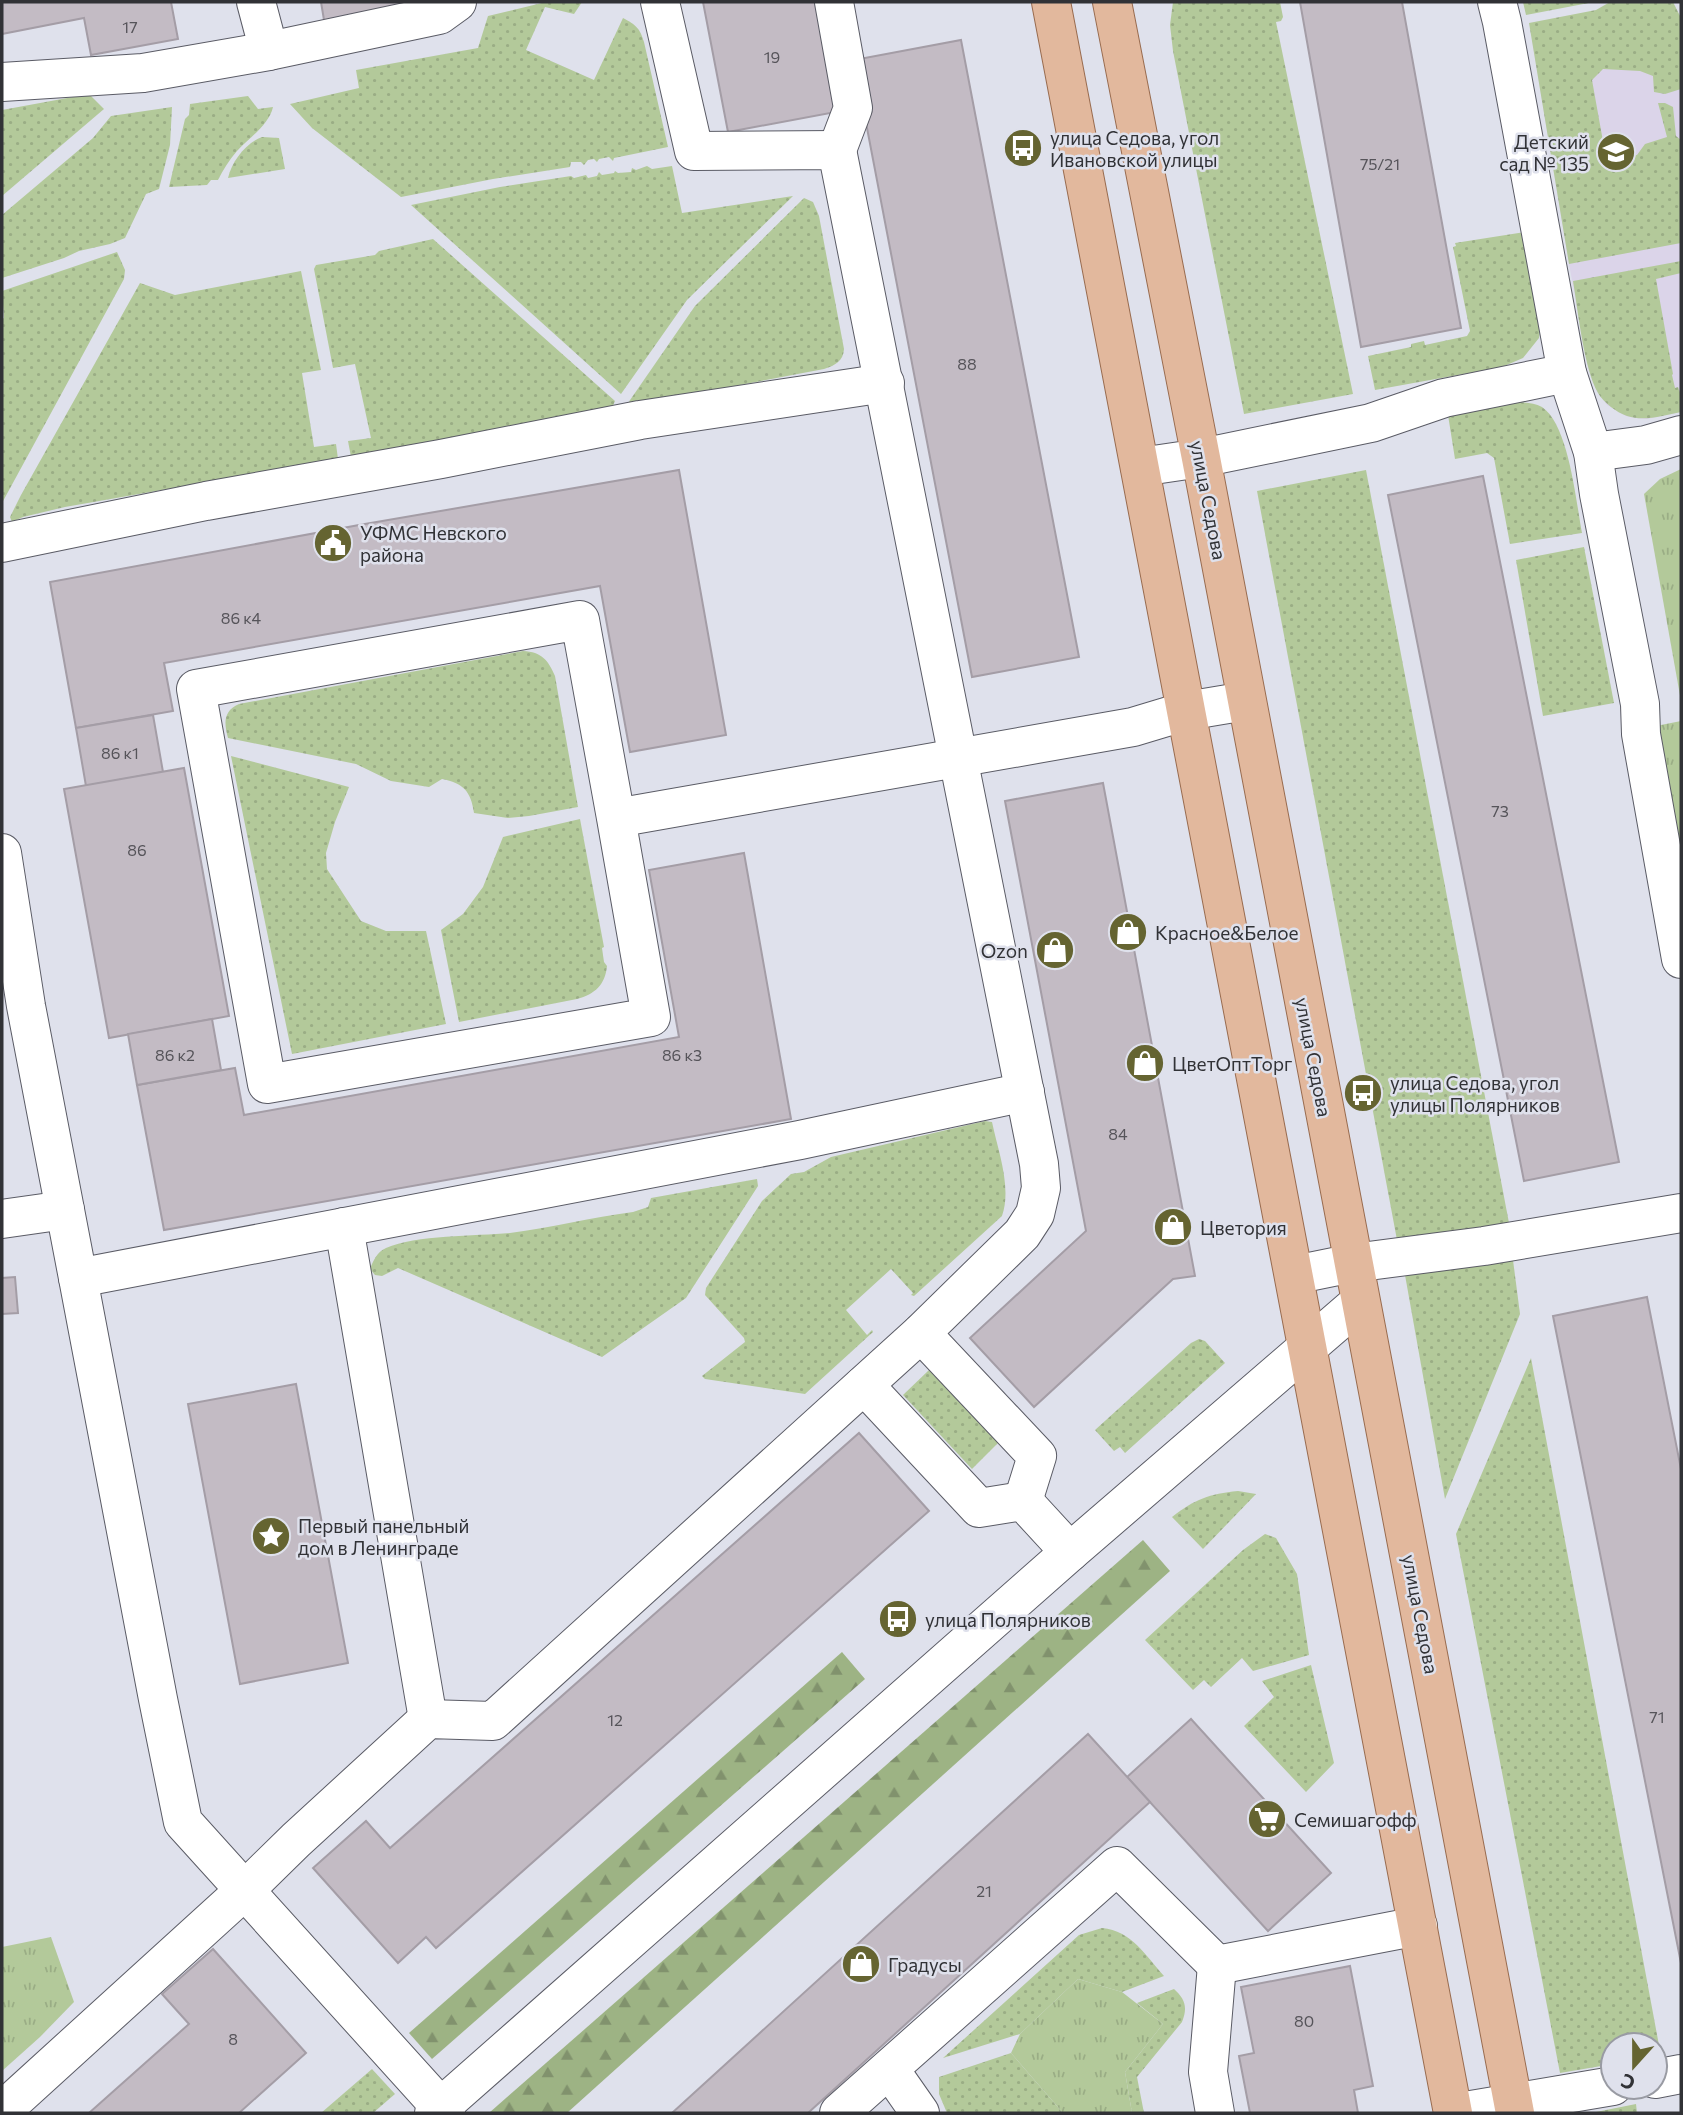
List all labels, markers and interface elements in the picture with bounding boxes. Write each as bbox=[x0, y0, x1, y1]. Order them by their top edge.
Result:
house number: 17 bbox=[122, 17, 138, 36]
house number: 19 bbox=[764, 47, 780, 66]
place label: улица Седова, угол Ивановской улицы bbox=[1050, 126, 1219, 171]
bus stop icon: улица Седова, угол Ивановской улицы bbox=[1002, 127, 1044, 169]
place label: Детский сад № 135 bbox=[1499, 130, 1589, 175]
school or university icon: Детский сад № 135 bbox=[1595, 131, 1637, 173]
house number: 75/21 bbox=[1360, 154, 1400, 173]
house number: 88 bbox=[957, 354, 977, 373]
street label: улица Седова bbox=[1186, 438, 1232, 562]
place label: УФМС Невского района bbox=[360, 521, 507, 566]
public building icon: УФМС Невского района bbox=[312, 522, 354, 564]
house number: 86 к4 bbox=[221, 608, 262, 627]
house number: 86 к1 bbox=[101, 743, 139, 762]
house number: 73 bbox=[1491, 801, 1509, 820]
house number: 86 bbox=[127, 840, 147, 859]
shop icon: Красное&Белое bbox=[1107, 911, 1149, 953]
place label: Красное&Белое bbox=[1155, 921, 1299, 944]
shop icon: Ozon bbox=[1034, 929, 1076, 971]
place label: Ozon bbox=[981, 939, 1028, 962]
street label: улица Седова bbox=[1291, 995, 1337, 1119]
shop icon: ЦветОптТорг bbox=[1124, 1042, 1166, 1084]
house number: 86 к2 bbox=[155, 1045, 195, 1064]
house number: 86 к3 bbox=[662, 1045, 702, 1064]
place label: ЦветОптТорг bbox=[1172, 1052, 1292, 1075]
place label: улица Седова, угол улицы Полярников bbox=[1390, 1071, 1560, 1116]
bus stop icon: улица Седова, угол улицы Полярников bbox=[1342, 1072, 1384, 1114]
house number: 84 bbox=[1108, 1124, 1128, 1143]
shop icon: Цветория bbox=[1152, 1206, 1194, 1248]
place label: Цветория bbox=[1200, 1216, 1287, 1239]
place label: Первый панельный дом в Ленинграде bbox=[298, 1514, 469, 1559]
place icon: Первый панельный дом в Ленинграде bbox=[250, 1515, 292, 1557]
street label: улица Седова bbox=[1398, 1552, 1444, 1676]
bus stop icon: улица Полярников bbox=[877, 1598, 919, 1640]
place label: улица Полярников bbox=[925, 1608, 1091, 1631]
house number: 71 bbox=[1649, 1707, 1665, 1726]
house number: 12 bbox=[607, 1710, 623, 1729]
supermarket icon: Семишагофф bbox=[1246, 1798, 1288, 1840]
place label: Семишагофф bbox=[1294, 1808, 1417, 1831]
house number: 21 bbox=[976, 1881, 992, 1900]
shop icon: Градусы bbox=[840, 1943, 882, 1985]
place label: Градусы bbox=[888, 1953, 962, 1976]
house number: 80 bbox=[1294, 2011, 1314, 2030]
house number: 8 bbox=[228, 2029, 238, 2048]
north arrow bbox=[1599, 2031, 1669, 2101]
text: С bbox=[1618, 2069, 1638, 2095]

